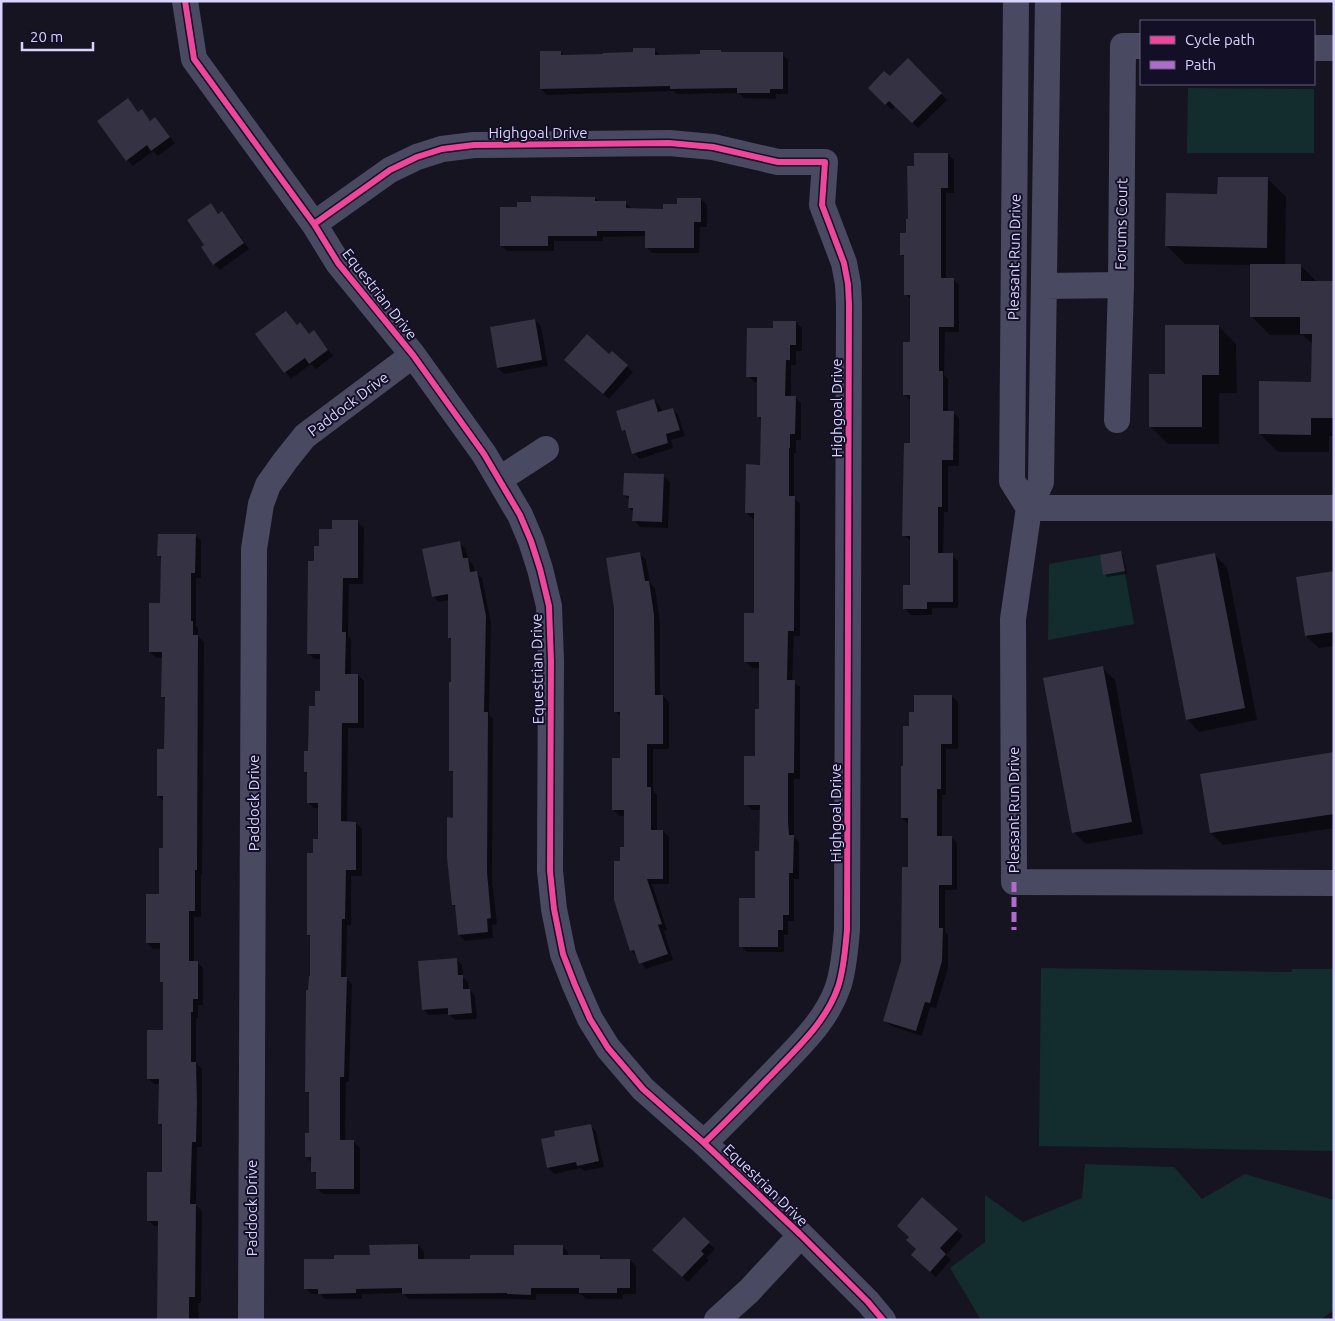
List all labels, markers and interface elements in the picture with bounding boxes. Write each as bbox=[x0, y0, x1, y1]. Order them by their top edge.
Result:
scale bar bbox=[22, 20, 94, 52]
legend bbox=[1140, 20, 1315, 85]
text: 20 m bbox=[30, 28, 63, 45]
text: Cycle path bbox=[1185, 31, 1255, 48]
text: Path bbox=[1185, 56, 1216, 73]
street label: Highgoal Drive bbox=[488, 124, 588, 141]
street label: Forums Court bbox=[1112, 178, 1130, 270]
street label: Pleasant Run Drive bbox=[1004, 194, 1024, 320]
street label: Equestrian Drive bbox=[339, 245, 421, 343]
street label: Highgoal Drive bbox=[828, 358, 845, 458]
street label: Paddock Drive bbox=[304, 368, 392, 440]
street label: Equestrian Drive bbox=[528, 613, 546, 725]
street label: Pleasant Run Drive bbox=[1005, 747, 1022, 873]
street label: Paddock Drive bbox=[245, 755, 262, 851]
street label: Highgoal Drive bbox=[827, 763, 844, 863]
street label: Equestrian Drive bbox=[720, 1140, 812, 1230]
street label: Paddock Drive bbox=[243, 1160, 260, 1256]

